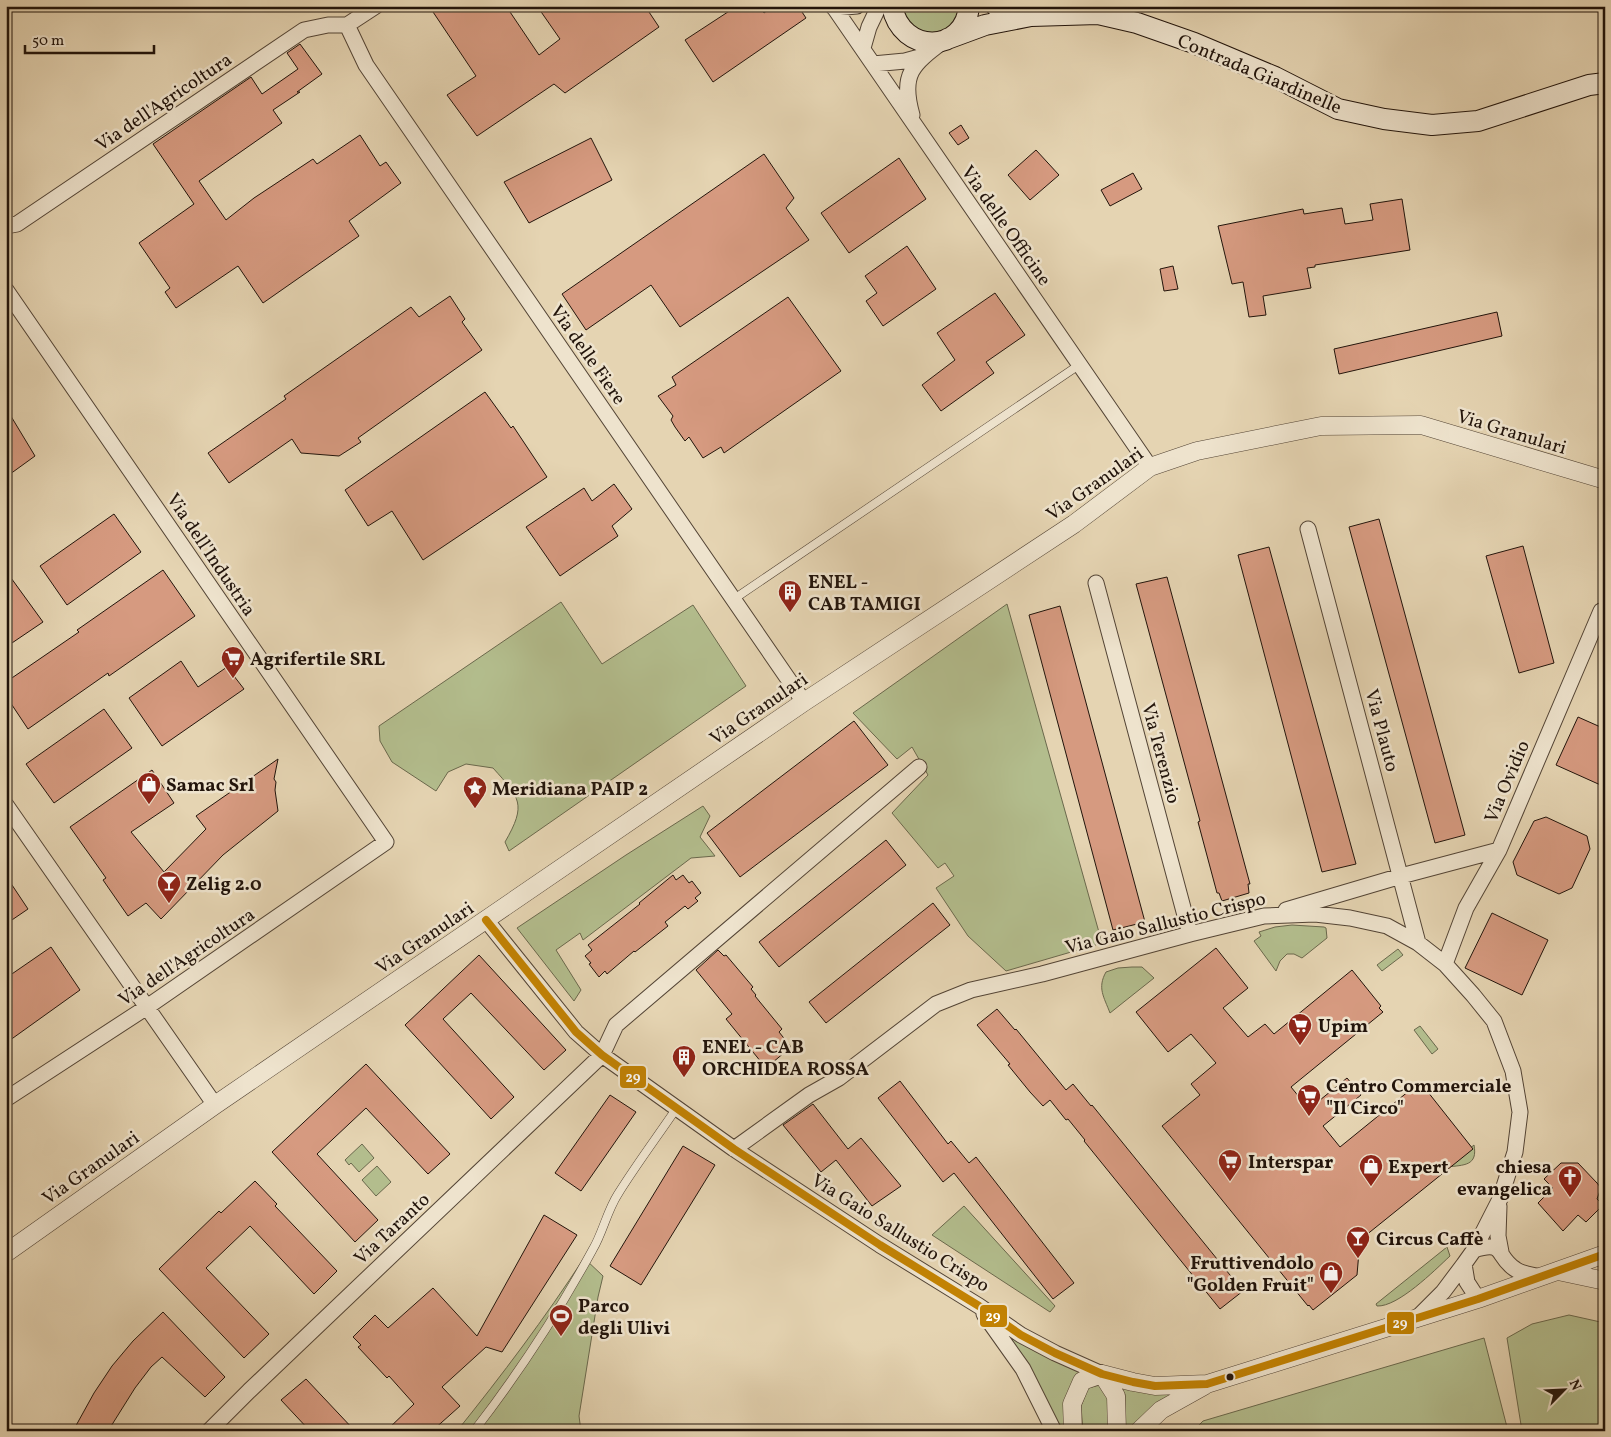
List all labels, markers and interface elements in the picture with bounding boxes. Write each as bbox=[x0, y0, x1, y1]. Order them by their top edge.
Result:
scale bar bbox=[25, 22, 154, 54]
street label: Contrada Giardinelle bbox=[1173, 28, 1345, 121]
text: 50 m bbox=[32, 31, 64, 52]
street label: Via dell'Agricoltura bbox=[91, 47, 238, 158]
street label: Via delle Officine bbox=[954, 161, 1057, 292]
street label: Via delle Fiere bbox=[543, 300, 631, 410]
street label: Via Granulari bbox=[1453, 404, 1570, 462]
street label: Via Granulari bbox=[1041, 441, 1149, 528]
street label: Via dell'Industria bbox=[160, 489, 261, 622]
place label: ENEL - CAB TAMIGI bbox=[808, 570, 921, 618]
building icon: ENEL - CAB TAMIGI bbox=[777, 579, 803, 613]
supermarket icon: Agrifertile SRL bbox=[220, 645, 246, 679]
place label: Agrifertile SRL bbox=[250, 647, 386, 673]
street label: Via Granulari bbox=[705, 667, 814, 752]
street label: Via Plauto bbox=[1358, 686, 1405, 775]
street label: Via Terenzio bbox=[1134, 700, 1186, 807]
street label: Via Ovidio bbox=[1479, 737, 1537, 827]
shop icon: Samac Srl bbox=[136, 771, 162, 805]
place label: Samac Srl bbox=[166, 773, 254, 799]
place icon: Meridiana PAIP 2 bbox=[462, 775, 488, 809]
place label: Meridiana PAIP 2 bbox=[492, 777, 648, 803]
bar icon: Zelig 2.0 bbox=[156, 870, 182, 904]
place label: Zelig 2.0 bbox=[186, 872, 262, 898]
street label: Via Gaio Sallustio Crispo bbox=[1063, 886, 1268, 961]
street label: Via Granulari bbox=[371, 896, 480, 981]
street label: Via dell'Agricoltura bbox=[114, 902, 261, 1013]
supermarket icon: Upim bbox=[1287, 1012, 1313, 1046]
place label: Upim bbox=[1318, 1014, 1368, 1040]
place label: ENEL - CAB ORCHIDEA ROSSA bbox=[702, 1035, 870, 1083]
building icon: ENEL - CAB ORCHIDEA ROSSA bbox=[671, 1044, 697, 1078]
line badge: 29 bbox=[619, 1065, 647, 1089]
text: 29 bbox=[626, 1069, 641, 1088]
place label: Centro Commerciale "Il Circo" bbox=[1326, 1074, 1512, 1122]
supermarket icon: Centro Commerciale "Il Circo" bbox=[1296, 1083, 1322, 1117]
street label: Via Granulari bbox=[37, 1125, 145, 1212]
supermarket icon: Interspar bbox=[1217, 1148, 1243, 1182]
place label: Interspar bbox=[1248, 1150, 1333, 1176]
shop icon: Expert bbox=[1358, 1153, 1384, 1187]
place label: Expert bbox=[1388, 1155, 1449, 1181]
place label: chiesa evangelica bbox=[1457, 1155, 1552, 1203]
church icon: chiesa evangelica bbox=[1557, 1164, 1583, 1198]
street label: Via Gaio Sallustio Crispo bbox=[806, 1168, 994, 1299]
street label: Via Taranto bbox=[349, 1187, 436, 1271]
bar icon: Circus Caffè bbox=[1345, 1225, 1371, 1259]
place label: Circus Caffè bbox=[1376, 1227, 1484, 1253]
place label: Fruttivendolo "Golden Fruit" bbox=[1186, 1251, 1314, 1299]
shop icon: Fruttivendolo "Golden Fruit" bbox=[1318, 1260, 1344, 1294]
place label: Parco degli Ulivi bbox=[578, 1294, 670, 1342]
sports icon: Parco degli Ulivi bbox=[548, 1303, 574, 1337]
line badge: 29 bbox=[979, 1304, 1008, 1328]
text: 29 bbox=[986, 1308, 1001, 1327]
line badge: 29 bbox=[1386, 1311, 1415, 1335]
text: 29 bbox=[1393, 1315, 1408, 1334]
north arrow bbox=[1538, 1364, 1588, 1414]
unlabelled marker bbox=[1225, 1372, 1235, 1382]
text: N bbox=[1564, 1377, 1585, 1394]

